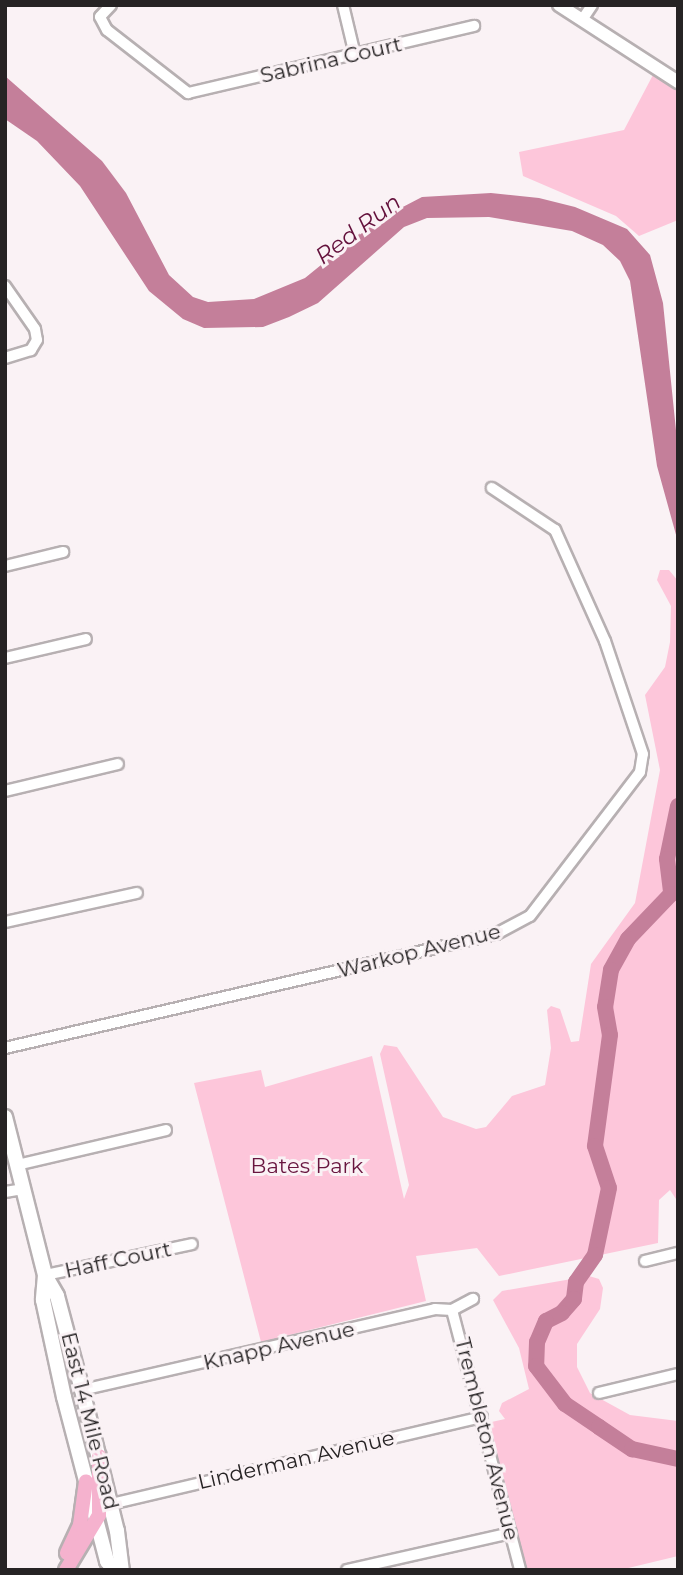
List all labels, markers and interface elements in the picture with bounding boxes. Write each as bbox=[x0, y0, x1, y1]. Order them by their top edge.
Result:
street label: Sabrina Court bbox=[258, 31, 404, 89]
water label: Red Run bbox=[310, 188, 406, 270]
street label: Warkop Avenue bbox=[335, 919, 503, 983]
park label: Bates Park bbox=[251, 1153, 363, 1179]
street label: Haff Court bbox=[62, 1236, 174, 1284]
street label: Knapp Avenue bbox=[201, 1316, 357, 1376]
street label: East 14 Mile Road bbox=[56, 1330, 124, 1512]
street label: Trembleton Avenue bbox=[450, 1335, 524, 1543]
street label: Linderman Avenue bbox=[195, 1425, 397, 1495]

